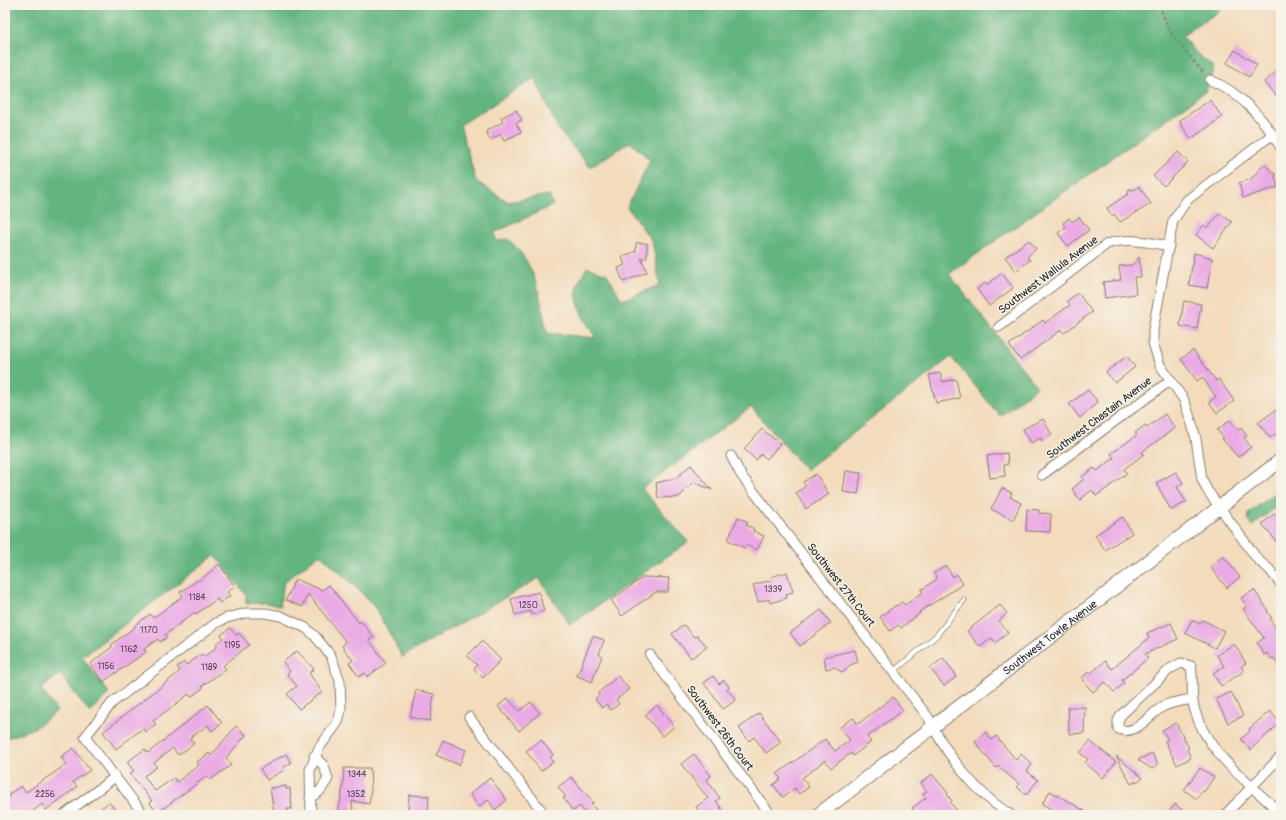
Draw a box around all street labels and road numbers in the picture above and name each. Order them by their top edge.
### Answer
street label: Southwest Wallula Avenue [996,233,1101,317]
street label: Southwest Chastain Avenue [1044,374,1154,462]
street label: Southwest 27th Court [804,541,878,630]
street label: Southwest Towle Avenue [1000,597,1100,678]
street label: Southwest 26th Court [684,683,757,774]

